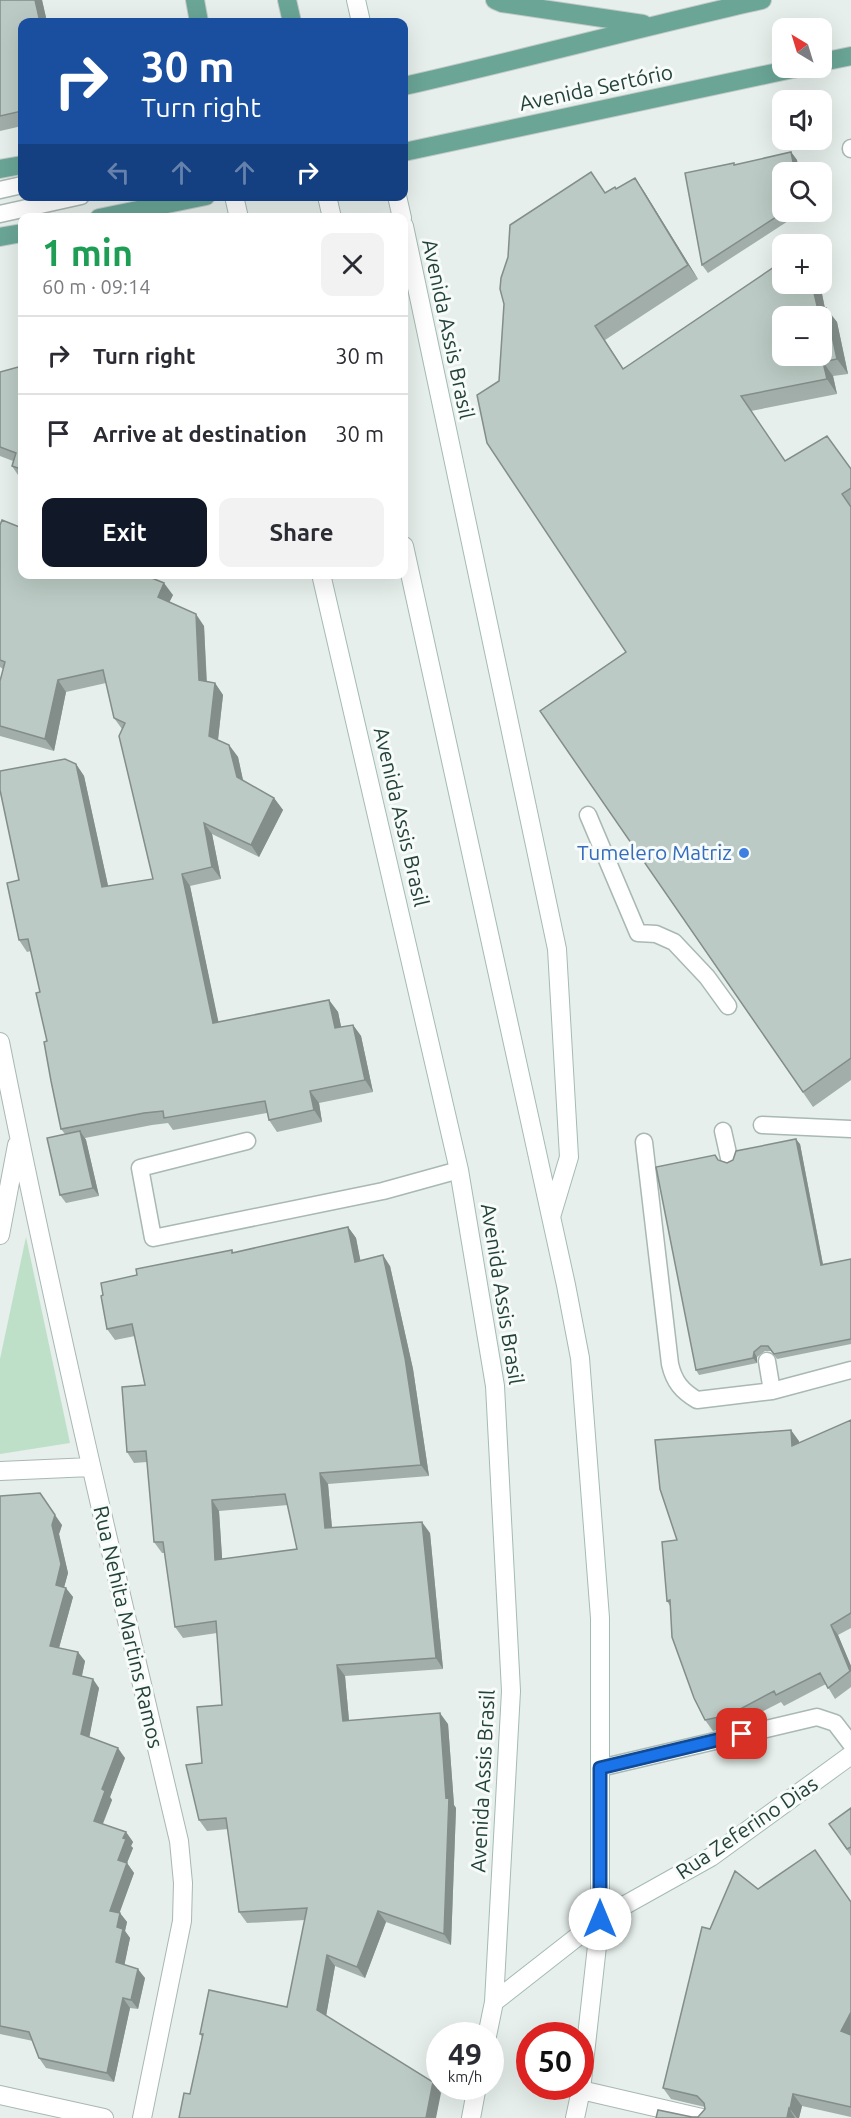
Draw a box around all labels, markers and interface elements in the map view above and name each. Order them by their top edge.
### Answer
north arrow [772,18,832,78]
map controls [772,18,832,366]
icon: right [42,42,120,120]
text: 30 m [141,43,235,90]
street label: Avenida Sertório [517,59,675,115]
button: sound [772,90,832,150]
text: Turn right [141,92,261,122]
icon: left [102,156,135,189]
icon: ahead [165,156,198,189]
icon: ahead [228,156,261,189]
icon: right [291,156,324,189]
button: search [772,162,832,222]
text: 1 min [42,232,133,273]
button: close [321,233,384,296]
button: + [772,234,832,294]
street label: Avenida Assis Brasil [418,237,480,421]
text: 60 m · 09:14 [42,275,151,298]
button: − [772,306,832,366]
icon: right [42,339,75,372]
text: Turn right [93,343,195,368]
text: 30 m [335,343,384,368]
icon: arrive [42,417,75,450]
text: Arrive at destination [93,421,307,446]
text: 30 m [335,421,384,446]
button: Exit [42,498,207,567]
button: Share [219,498,384,567]
street label: Avenida Assis Brasil [370,725,434,909]
place label: Tumelero Matriz [577,840,732,864]
marker: Tumelero Matriz [737,846,751,860]
street label: Avenida Assis Brasil [477,1202,529,1386]
street label: Rua Nehita Martins Ramos [89,1503,169,1750]
street label: Avenida Assis Brasil [465,1689,499,1873]
pin [716,1708,767,1759]
icon: arrive [725,1717,758,1750]
street label: Rua Zeferino Dias [671,1771,822,1883]
position arrow [568,1887,632,1951]
speed limit sign: 50 [516,2022,594,2100]
text: 49 [448,2037,482,2071]
text: km/h [448,2068,482,2085]

